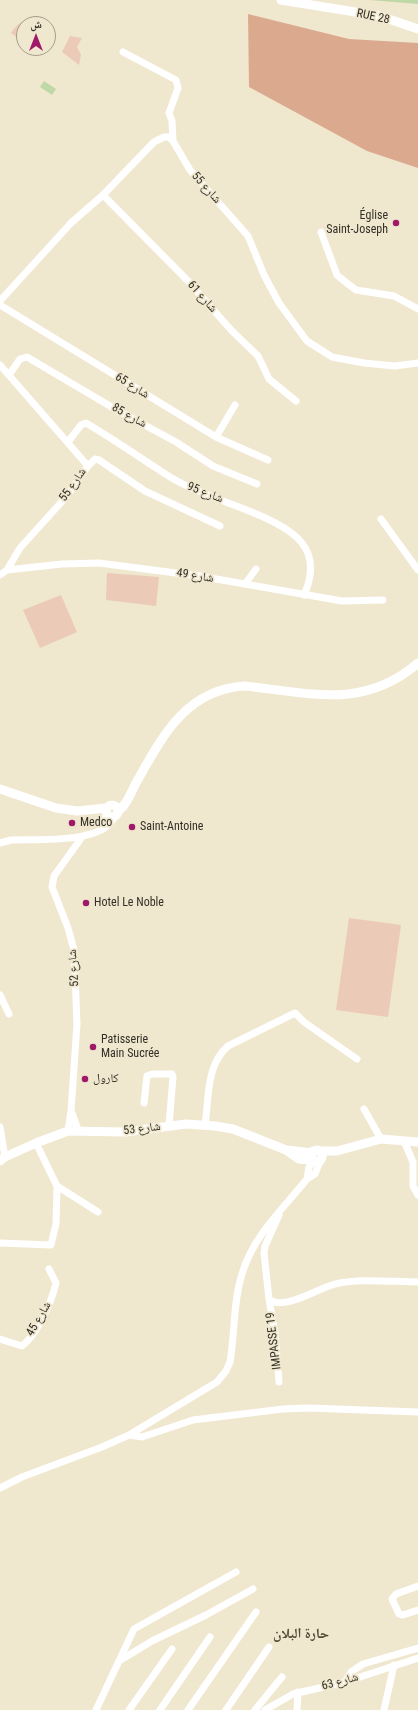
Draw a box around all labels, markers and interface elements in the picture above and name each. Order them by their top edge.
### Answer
street label: RUE 28 [355,6,391,28]
north arrow [16,16,56,56]
text: ش [30,18,42,31]
street label: شارع 55 [188,169,224,207]
place label: Église Saint-Joseph [326,209,388,237]
marker: Église Saint-Joseph [391,218,401,228]
street label: شارع 61 [184,278,220,316]
street label: شارع 65 [112,370,152,402]
street label: شارع 85 [109,401,149,431]
street label: شارع 55 [56,466,90,504]
street label: شارع 95 [185,480,225,506]
street label: شارع 49 [175,566,215,586]
place label: Medco [80,816,112,830]
marker: Medco [67,818,77,828]
place label: Saint-Antoine [140,820,203,834]
marker: Saint-Antoine [127,822,137,832]
place label: Hotel Le Noble [94,896,164,910]
marker: Hotel Le Noble [81,898,91,908]
street label: شارع 52 [66,949,82,987]
place label: Patisserie Main Sucrée [101,1033,159,1061]
marker: Patisserie Main Sucrée [88,1042,98,1052]
place label: كارول [93,1072,118,1086]
marker: كارول [80,1074,90,1084]
street label: شارع 53 [123,1120,161,1138]
street label: شارع 45 [23,1299,55,1339]
street label: IMPASSE 19 [263,1311,285,1371]
district label: حارة البلان [273,1626,329,1642]
street label: شارع 63 [320,1670,360,1694]

